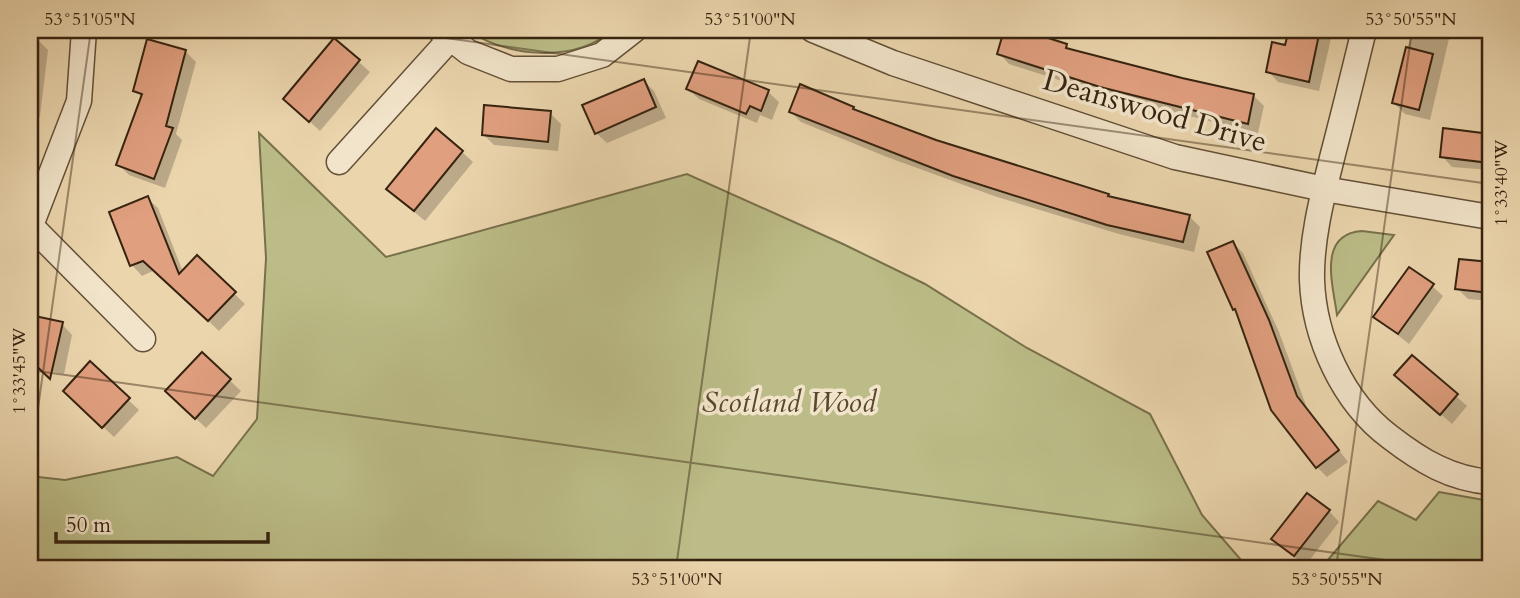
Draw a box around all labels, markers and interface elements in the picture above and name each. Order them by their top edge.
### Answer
text: 53°51'05"N [44,7,136,32]
text: 53°51'00"N [704,7,796,32]
text: 53°50'55"N [1365,7,1457,32]
street label: Deanswood Drive [1038,59,1272,163]
text: 1°33'40"W [1489,140,1514,226]
text: 1°33'45"W [7,328,32,414]
park label: Scotland Wood [702,382,878,423]
scale bar [56,500,268,544]
text: 50 m [66,511,111,540]
text: 53°51'00"N [631,567,723,592]
text: 53°50'55"N [1291,567,1383,592]

